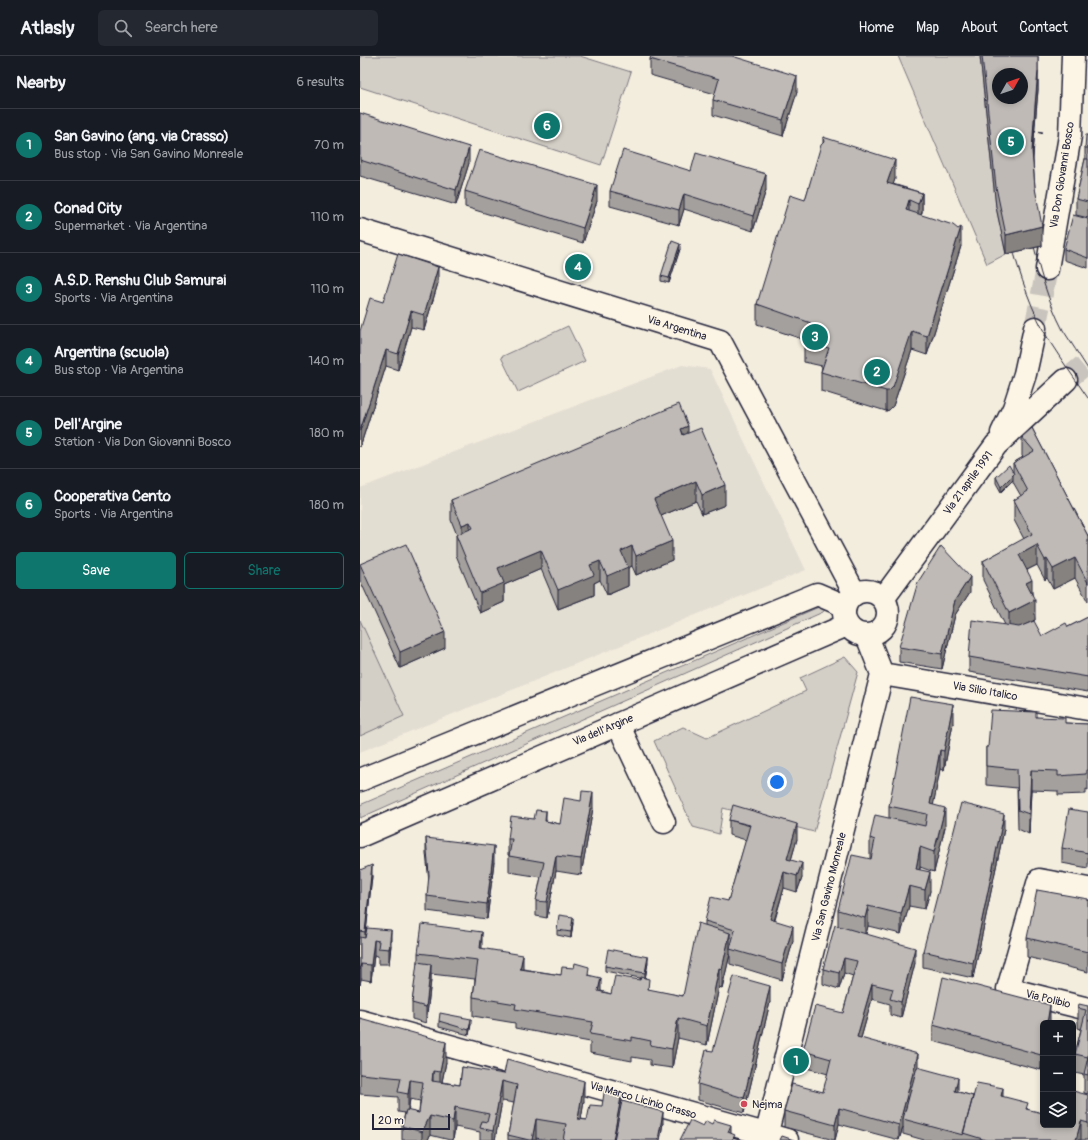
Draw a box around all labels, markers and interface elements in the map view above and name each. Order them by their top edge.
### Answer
search box [98,10,378,46]
text: Atlasly [20,16,74,40]
icon: search [112,17,134,39]
text: Search here [144,18,218,37]
text: Home [859,19,894,36]
text: Map [916,19,939,36]
text: About [961,19,997,36]
text: Contact [1019,19,1068,36]
north arrow [992,68,1028,104]
text: Nearby [16,72,65,93]
text: 6 results [297,74,344,90]
pin: 6 [534,111,560,141]
street label: Via Don Giovanni Bosco [1047,121,1077,229]
text: San Gavino (ang. via Crasso) [54,127,229,146]
pin: 5 [998,127,1024,157]
text: 1 [26,137,32,153]
text: 70 m [314,137,344,153]
text: Bus stop · Via San Gavino Monreale [54,146,243,162]
text: Conad City [54,199,122,218]
text: 2 [25,209,33,225]
text: 110 m [311,209,344,225]
text: Supermarket · Via Argentina [54,218,207,234]
pin: 4 [565,252,591,282]
text: A.S.D. Renshu Club Samurai [54,271,226,290]
text: 3 [25,281,33,297]
text: 110 m [311,281,344,297]
text: Sports · Via Argentina [54,290,173,306]
street label: Via Argentina [646,313,708,343]
pin: 3 [802,322,828,352]
text: Argentina (scuola) [54,343,170,362]
text: 4 [25,353,33,369]
text: 140 m [308,353,344,369]
pin: 2 [864,357,890,387]
text: Bus stop · Via Argentina [54,362,183,378]
text: Dell'Argine [54,415,122,434]
text: 5 [25,425,33,441]
text: 180 m [309,425,344,441]
text: Station · Via Don Giovanni Bosco [54,434,231,450]
street label: Via 21 aprile 1991 [941,449,995,517]
text: Cooperativa Cento [54,487,171,506]
text: 6 [25,497,33,513]
text: 180 m [309,497,344,513]
text: Sports · Via Argentina [54,506,173,522]
button: Save [16,552,176,589]
button: Share [184,552,344,589]
street label: Via Silio Italico [951,679,1019,703]
street label: Via dell'Argine [571,711,636,749]
your location [767,772,787,792]
street label: Via San Gavino Monreale [809,831,849,943]
street label: Via Polibio [1024,987,1072,1011]
map controls [1040,1020,1076,1128]
button: + [1040,1020,1076,1056]
pin: 1 [783,1046,809,1076]
button: − [1040,1056,1076,1092]
street label: Via Marco Licinio Crasso [588,1079,698,1122]
button: layers [1040,1092,1076,1128]
place label: Nejma [752,1098,782,1111]
marker: Nejma [739,1099,749,1109]
scale bar [372,1112,450,1131]
text: 20 m [378,1114,404,1127]

